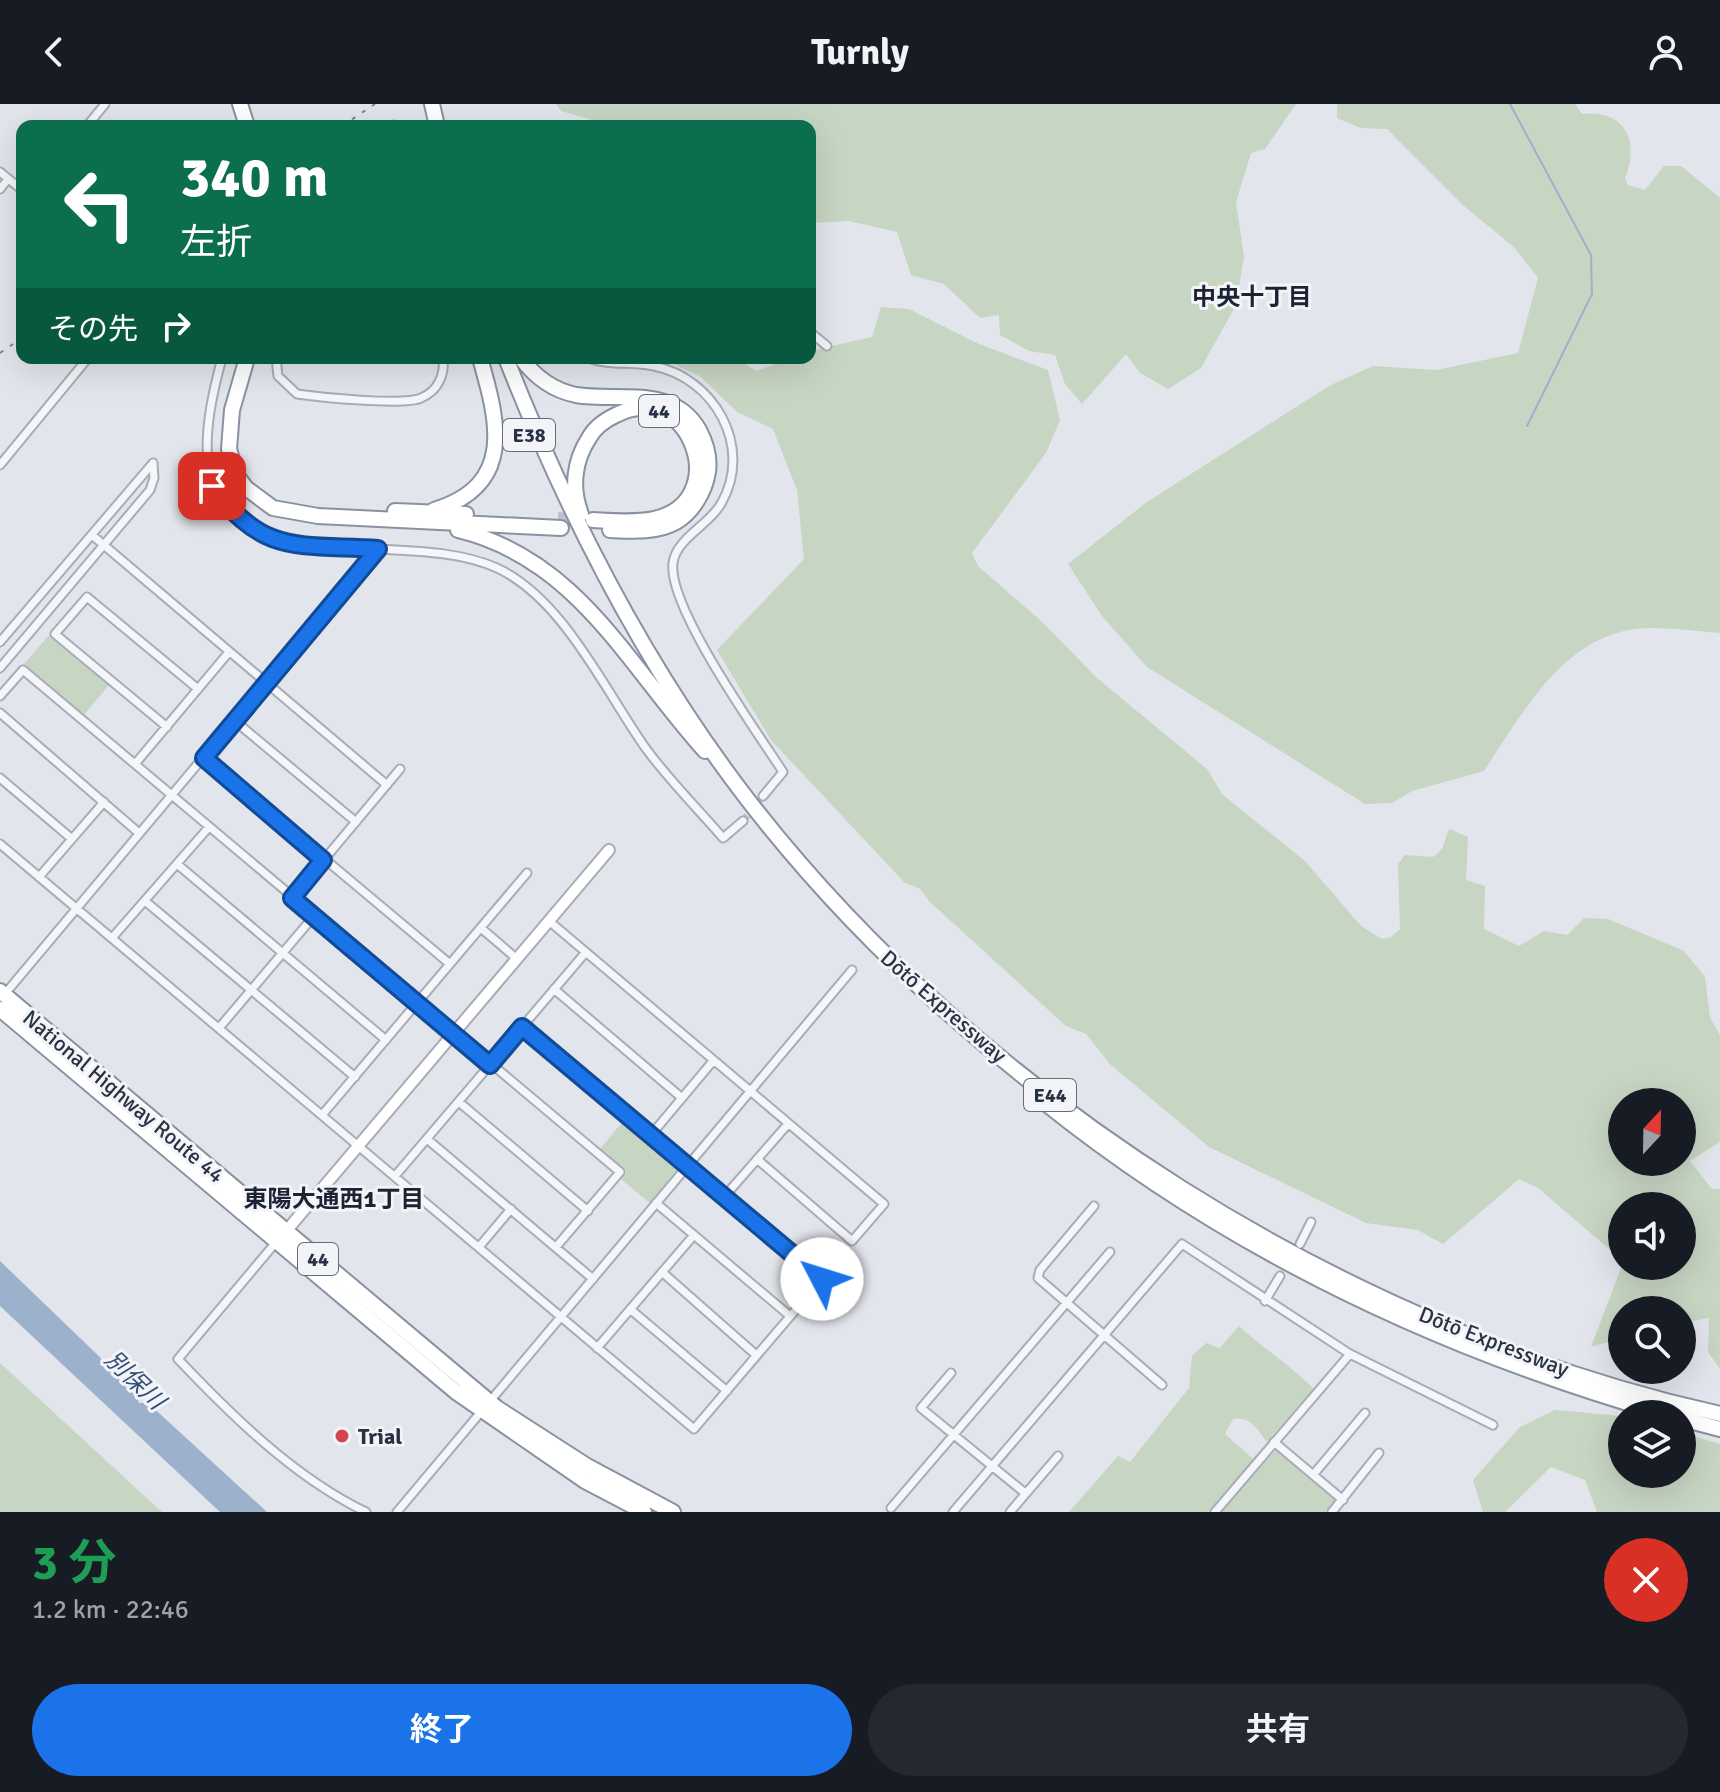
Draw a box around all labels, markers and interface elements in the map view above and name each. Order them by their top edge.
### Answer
icon: back [32,30,76,74]
text: Turnly [811,30,909,75]
icon: person [1644,30,1688,74]
text: 340 m [180,143,328,212]
icon: left [48,152,152,256]
text: 左折 [180,220,252,265]
district label: 中央十丁目 [1192,282,1312,312]
icon: right [154,304,198,348]
text: その先 [48,311,138,348]
road number: 44 [639,395,679,427]
road number: E38 [503,419,555,451]
pin [178,452,246,520]
icon: arrive [190,464,234,508]
street label: Dōtō Expressway [875,944,1013,1069]
street label: National Highway Route 44 [17,1004,230,1189]
road number: E44 [1024,1079,1076,1111]
north arrow [1608,1088,1696,1176]
map controls [1608,1088,1696,1488]
district label: 東陽大通西1丁目 [244,1184,424,1214]
button: sound [1608,1192,1696,1280]
position arrow [780,1237,864,1321]
road number: 44 [298,1243,338,1275]
button: search [1608,1296,1696,1384]
street label: Dōtō Expressway [1415,1300,1573,1383]
water label: 別保川 [99,1344,173,1418]
button: layers [1608,1400,1696,1488]
place label: Trial [358,1423,402,1450]
marker: Trial [333,1427,351,1445]
text: 3 分 [32,1534,116,1593]
button: close [1604,1538,1688,1622]
text: 1.2 km · 22:46 [32,1594,189,1626]
button: 終了 [32,1684,852,1776]
button: 共有 [868,1684,1688,1776]

